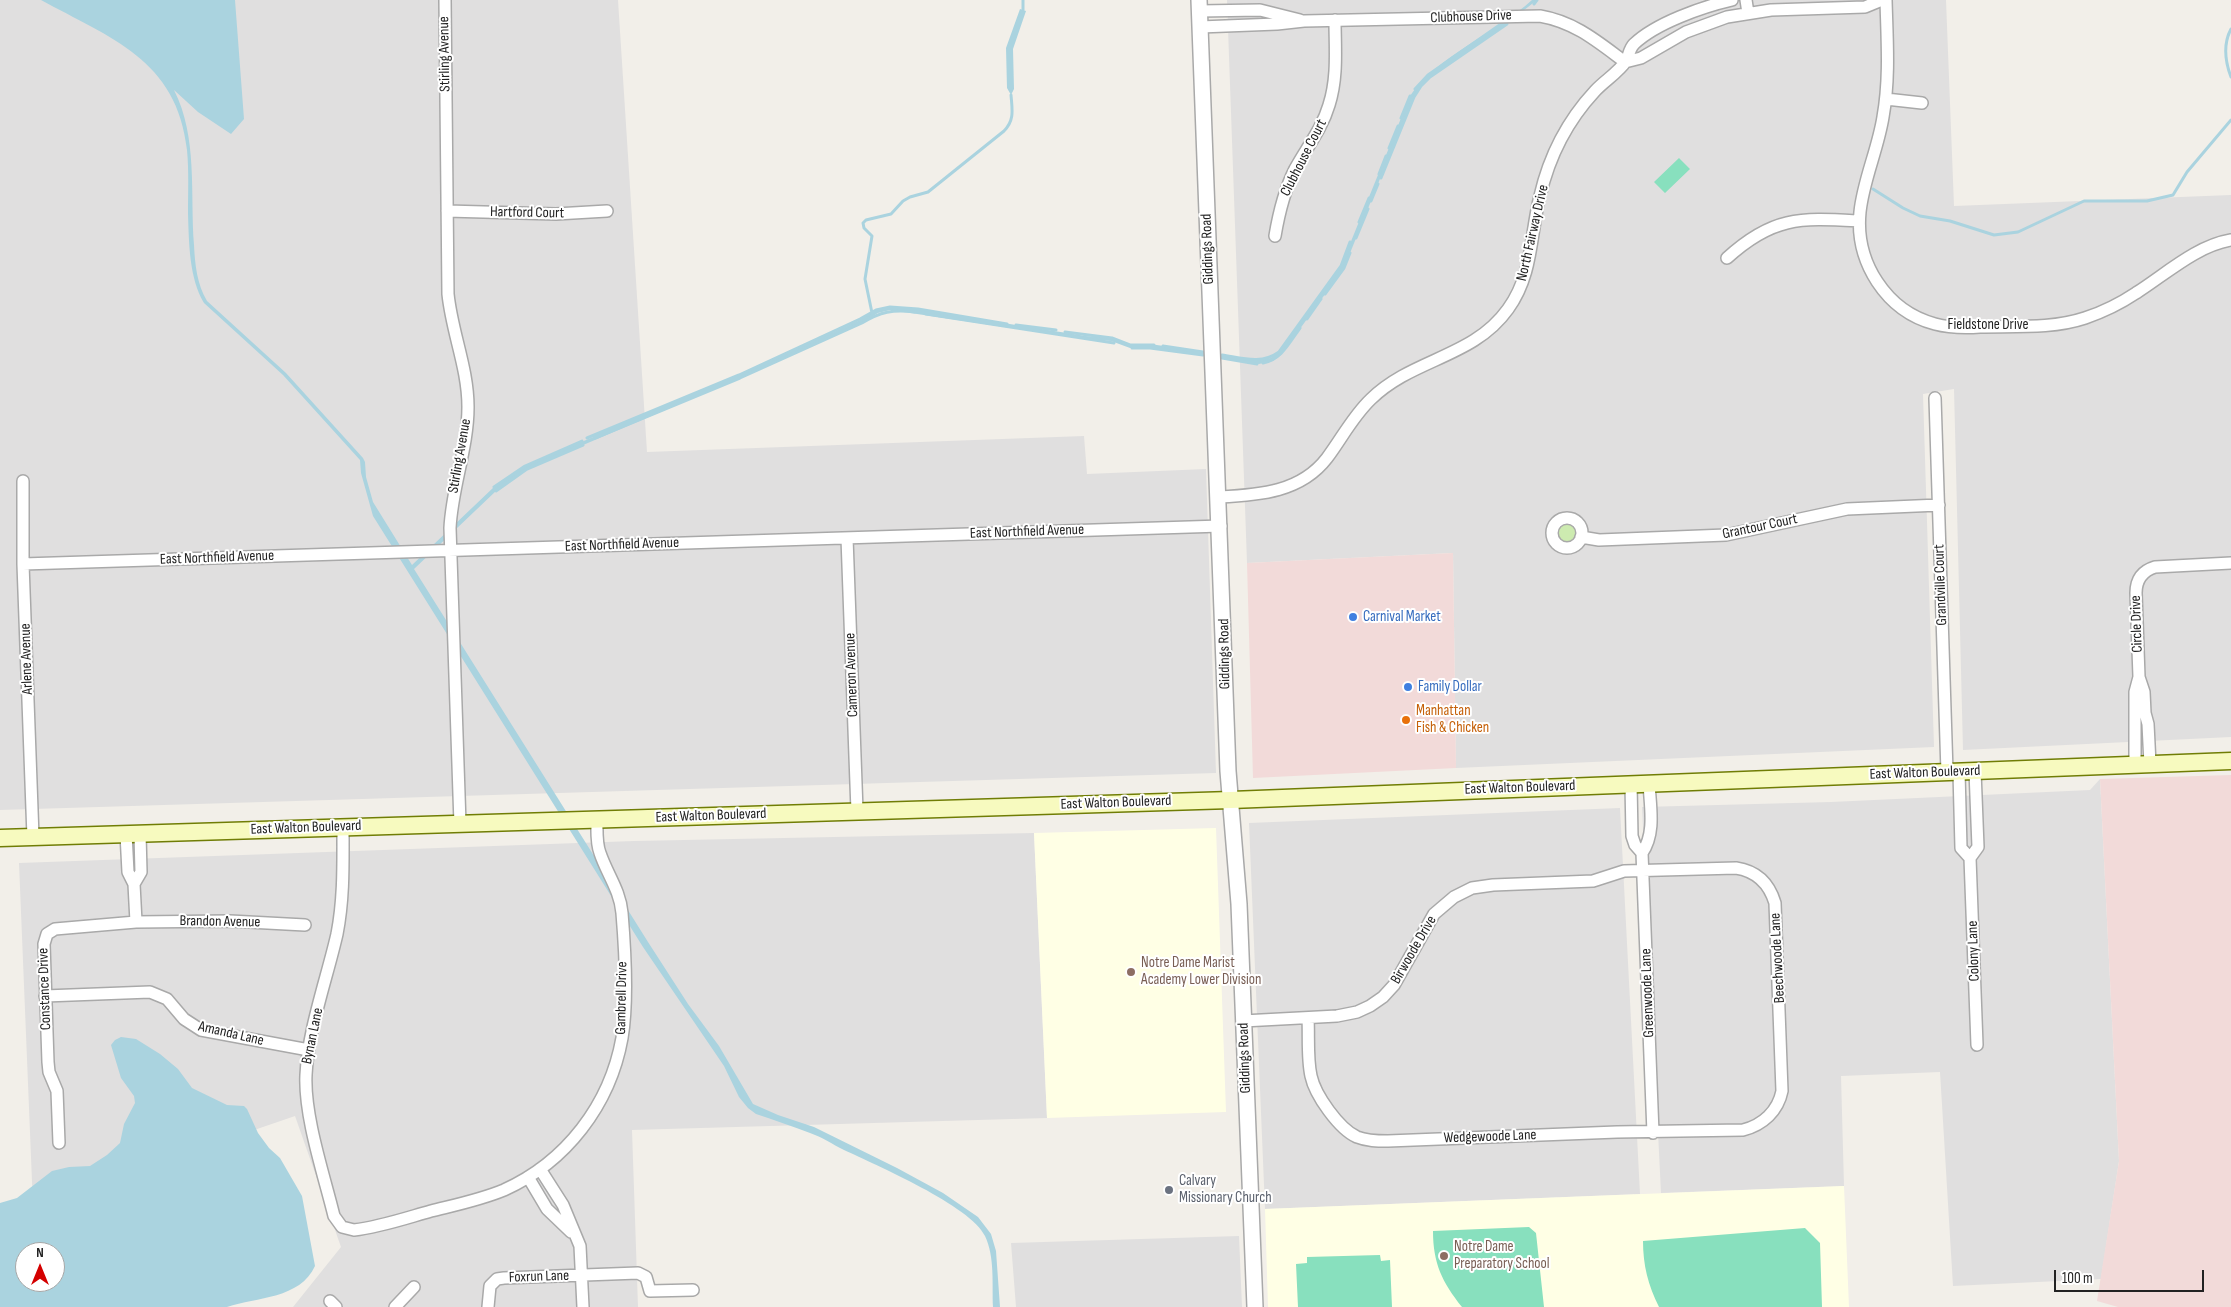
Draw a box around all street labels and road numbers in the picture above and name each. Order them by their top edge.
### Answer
street label: Clubhouse Drive [1430,7,1512,27]
street label: Stirling Avenue [435,16,455,92]
street label: Clubhouse Court [1277,117,1331,199]
street label: North Fairway Drive [1513,183,1553,283]
street label: Hartford Court [490,203,564,223]
street label: Giddings Road [1198,213,1218,285]
street label: Fieldstone Drive [1948,316,2028,334]
street label: Stirling Avenue [445,417,475,495]
street label: Grantour Court [1721,510,1799,544]
street label: East Northfield Avenue [970,521,1084,543]
street label: East Northfield Avenue [565,534,679,556]
street label: Grandville Court [1931,544,1951,626]
street label: East Northfield Avenue [160,547,274,569]
street label: Circle Drive [2127,595,2147,653]
street label: Giddings Road [1215,618,1235,690]
street label: Arlene Avenue [17,623,37,695]
street label: Cameron Avenue [842,633,862,717]
street label: East Walton Boulevard [1869,762,1981,784]
street label: East Walton Boulevard [1464,777,1576,799]
street label: East Walton Boulevard [1060,792,1172,814]
street label: East Walton Boulevard [655,805,767,827]
street label: East Walton Boulevard [250,817,362,839]
street label: Brandon Avenue [179,912,261,932]
street label: Beechwoode Lane [1767,912,1789,1004]
street label: Birwoode Drive [1387,913,1441,987]
street label: Colony Lane [1964,920,1984,982]
street label: Constance Drive [35,948,55,1030]
street label: Greenwoode Lane [1637,948,1659,1038]
street label: Gambrell Drive [612,961,632,1035]
street label: Bynan Lane [298,1006,328,1066]
street label: Amanda Lane [196,1018,266,1050]
street label: Giddings Road [1235,1022,1255,1094]
street label: Wedgewoode Lane [1443,1126,1537,1148]
street label: Foxrun Lane [509,1267,569,1287]

